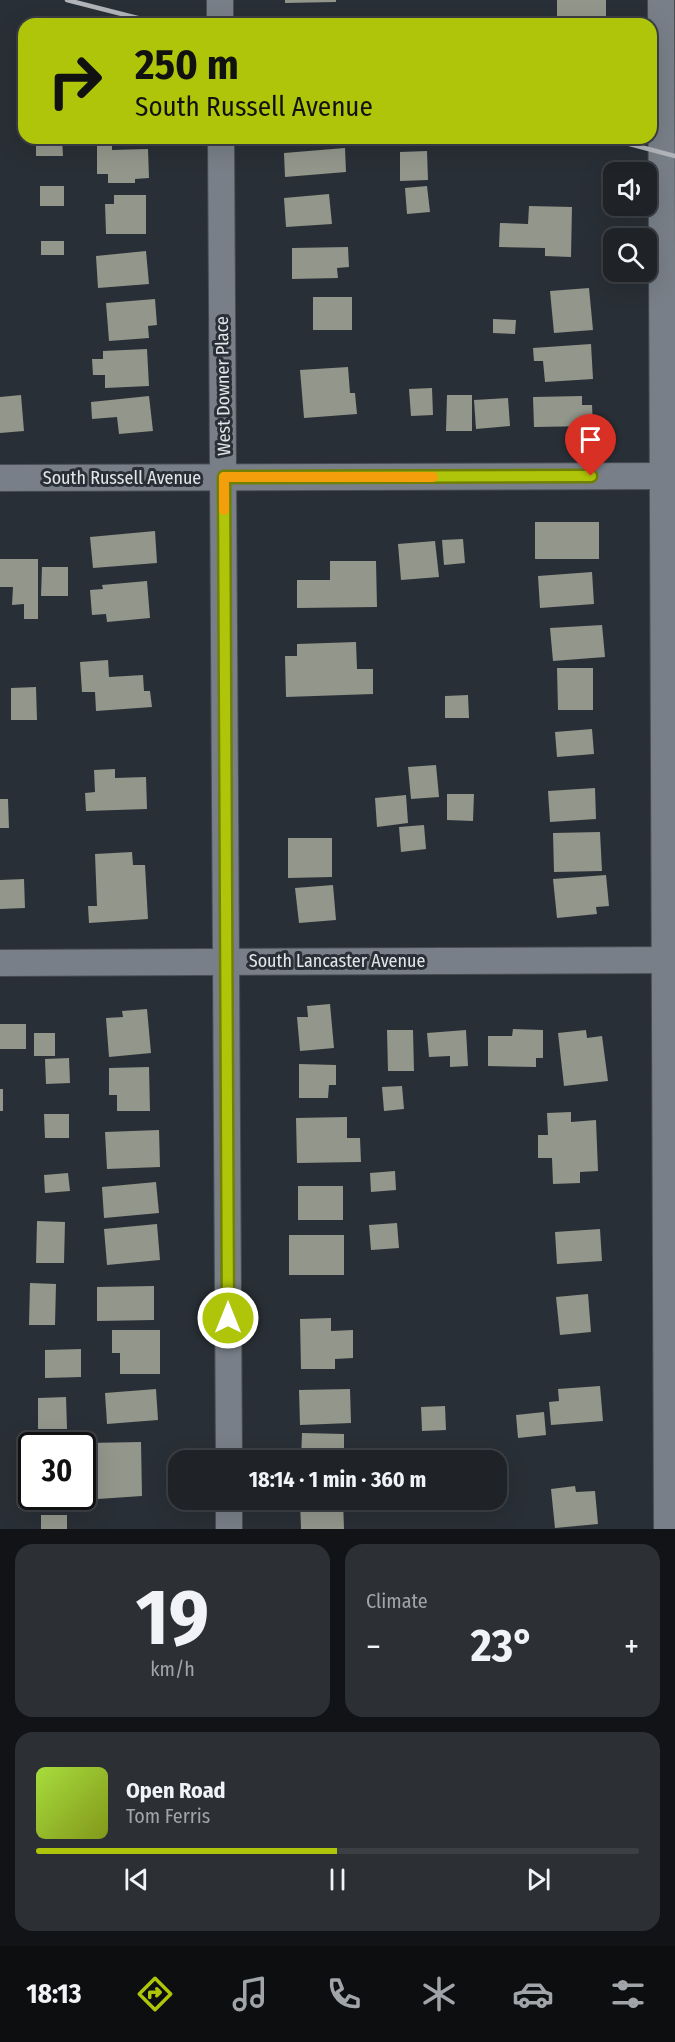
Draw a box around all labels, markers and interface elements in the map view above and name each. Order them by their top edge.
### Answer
text: 250 m [135,40,239,90]
icon: right [36,42,114,120]
text: South Russell Avenue [135,91,373,123]
map controls [603,162,657,282]
button: sound [603,162,657,216]
button: search [603,228,657,282]
street label: West Downer Place [211,316,235,456]
pin [565,414,616,476]
icon: arrive [574,423,607,456]
street label: South Russell Avenue [43,467,201,489]
street label: South Lancaster Avenue [249,950,425,972]
position arrow [196,1286,260,1350]
speed limit sign: 30 [18,1432,96,1510]
text: 18:14 · 1 min · 360 m [249,1466,426,1493]
text: 19 [136,1571,209,1665]
text: Climate [366,1589,428,1613]
text: 23° [471,1619,534,1673]
text: − [366,1627,381,1667]
text: + [624,1627,639,1667]
text: km/h [150,1657,195,1681]
text: Open Road [126,1777,226,1804]
text: Tom Ferris [126,1804,210,1828]
icon: previous [120,1863,153,1896]
icon: pause [321,1863,354,1896]
icon: next [522,1863,555,1896]
icon: directions [134,1973,176,2015]
icon: music [229,1973,271,2015]
icon: phone [323,1973,365,2015]
icon: climate [418,1973,460,2015]
icon: car [512,1973,554,2015]
icon: filters [607,1973,649,2015]
text: 18:13 [26,1978,81,2010]

